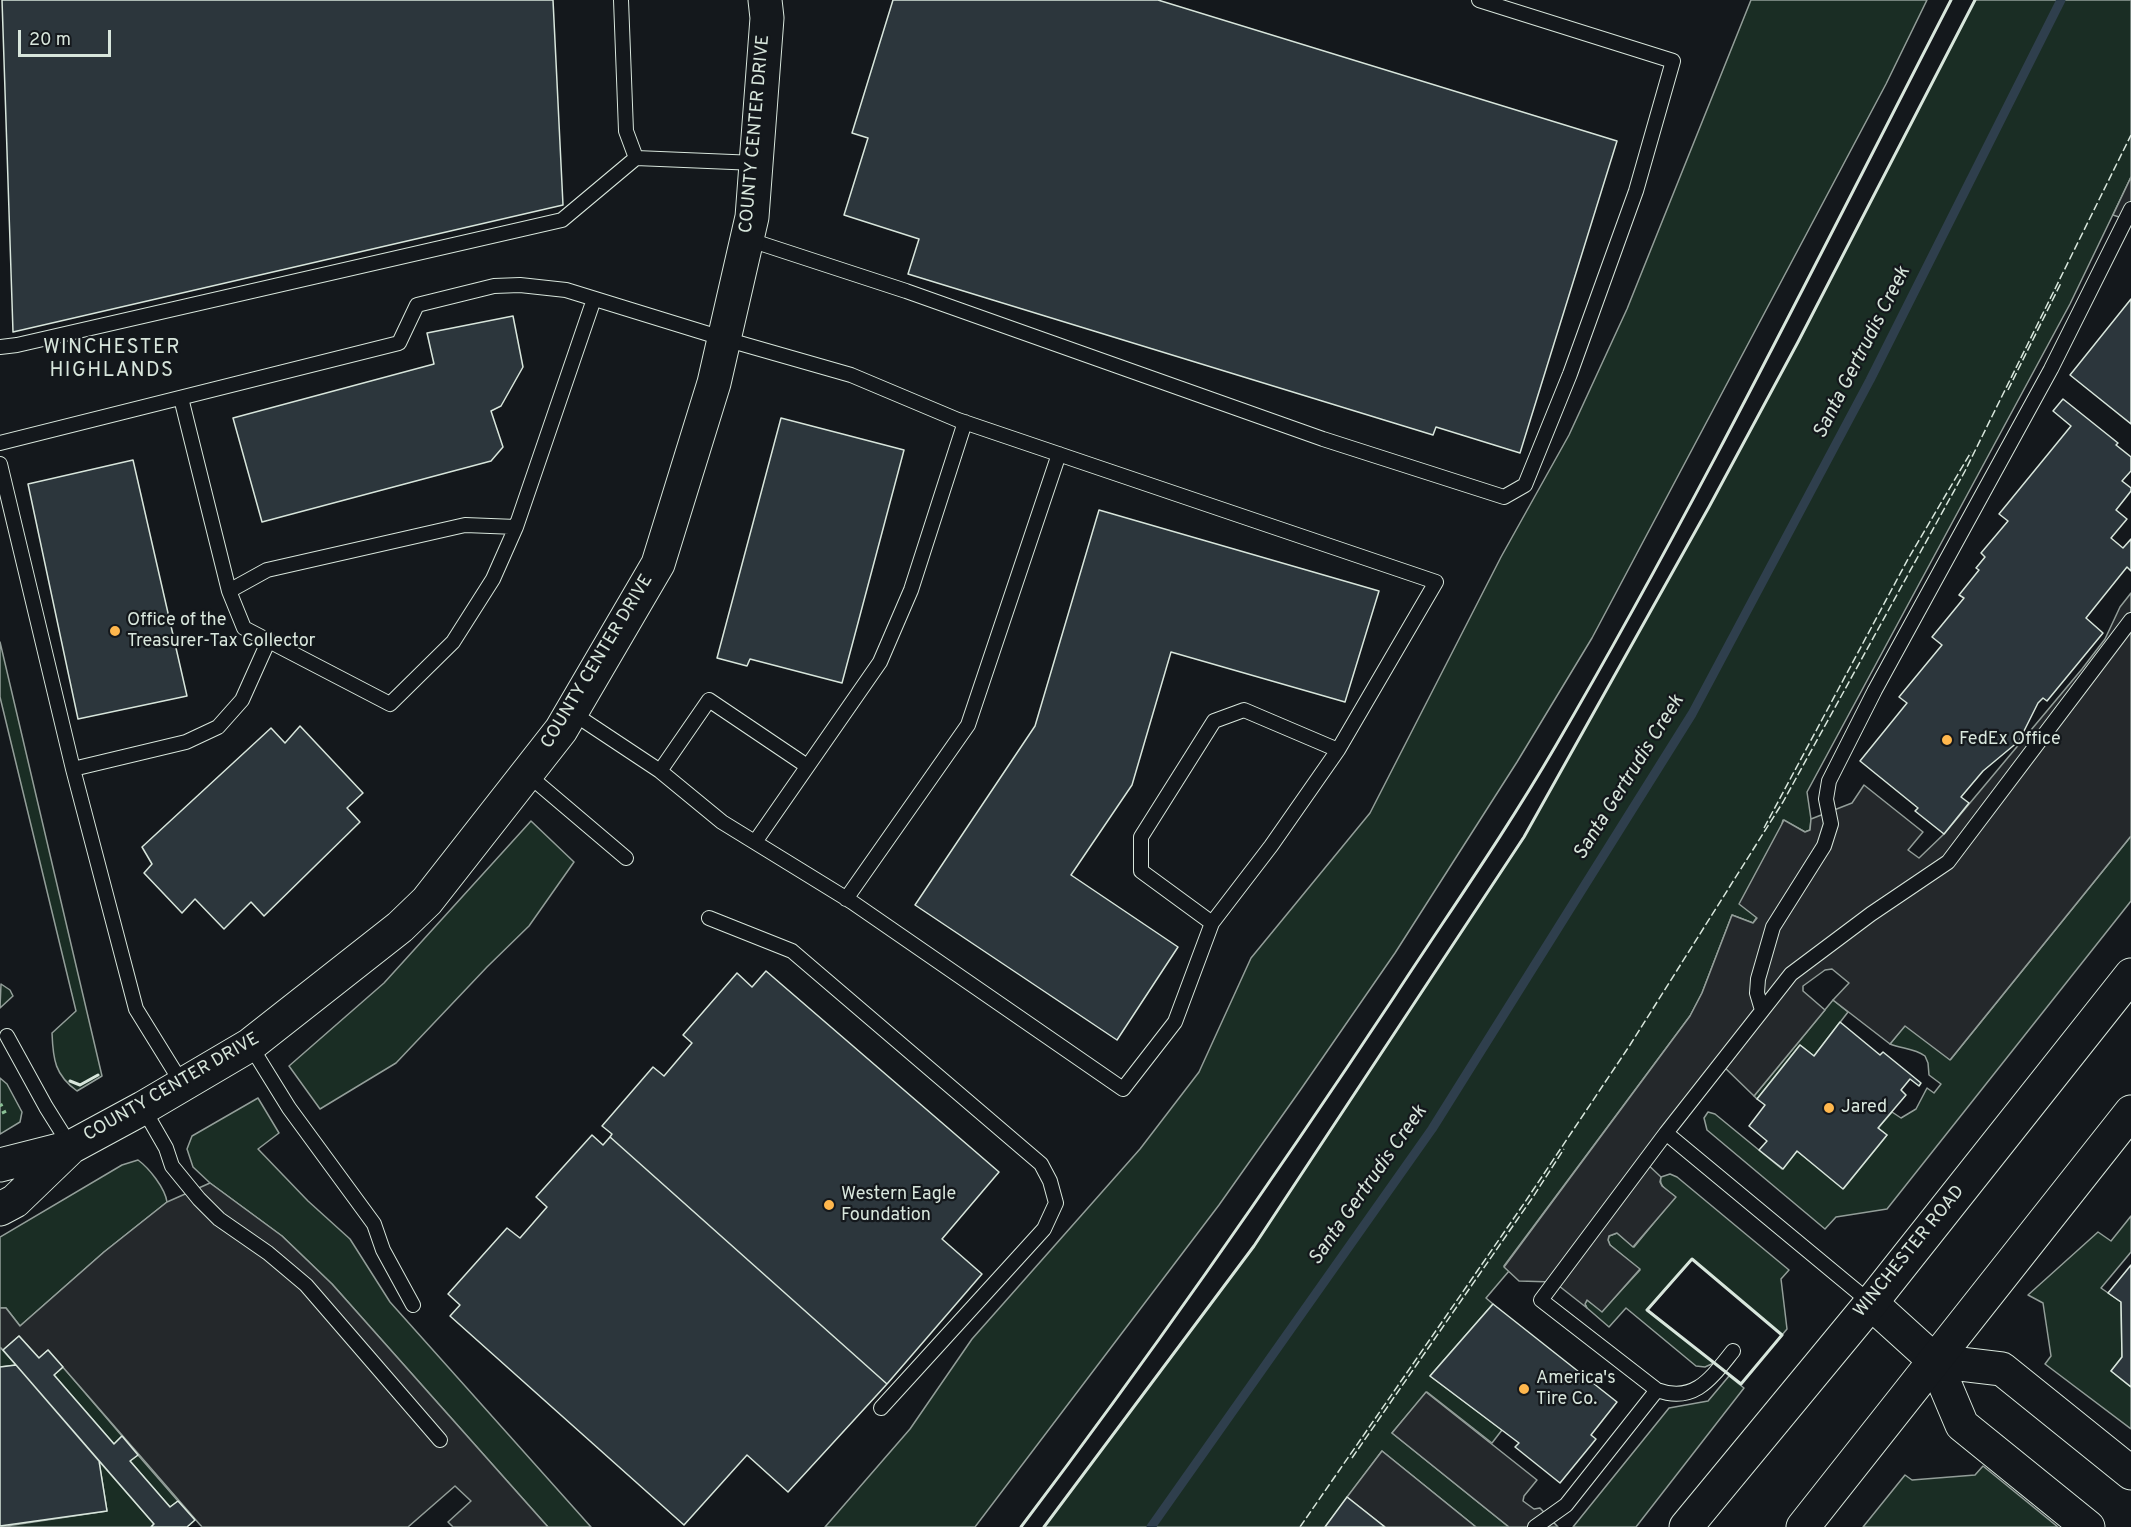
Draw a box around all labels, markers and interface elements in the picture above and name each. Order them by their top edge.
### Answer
scale bar [21,18,114,56]
text: 20 m [29,29,71,52]
street label: COUNTY CENTER DRIVE [737,34,775,234]
water label: Santa Gertrudis Creek [1809,263,1917,443]
district label: WINCHESTER HIGHLANDS [43,337,181,384]
street label: COUNTY CENTER DRIVE [537,571,659,753]
place label: Office of the Treasurer-Tax Collector [127,610,316,652]
marker: Office of the Treasurer-Tax Collector [108,624,122,638]
water label: Santa Gertrudis Creek [1569,691,1691,865]
place label: FedEx Office [1959,729,2061,751]
marker: FedEx Office [1940,733,1954,747]
street label: COUNTY CENTER DRIVE [80,1029,264,1147]
place label: Jared [1841,1097,1887,1119]
water label: Santa Gertrudis Creek [1305,1101,1433,1271]
marker: Jared [1822,1101,1836,1115]
street label: WINCHESTER ROAD [1850,1182,1970,1322]
place label: Western Eagle Foundation [841,1184,956,1226]
marker: Western Eagle Foundation [822,1198,836,1212]
place label: America's Tire Co. [1536,1368,1616,1410]
marker: America's Tire Co. [1517,1382,1531,1396]

